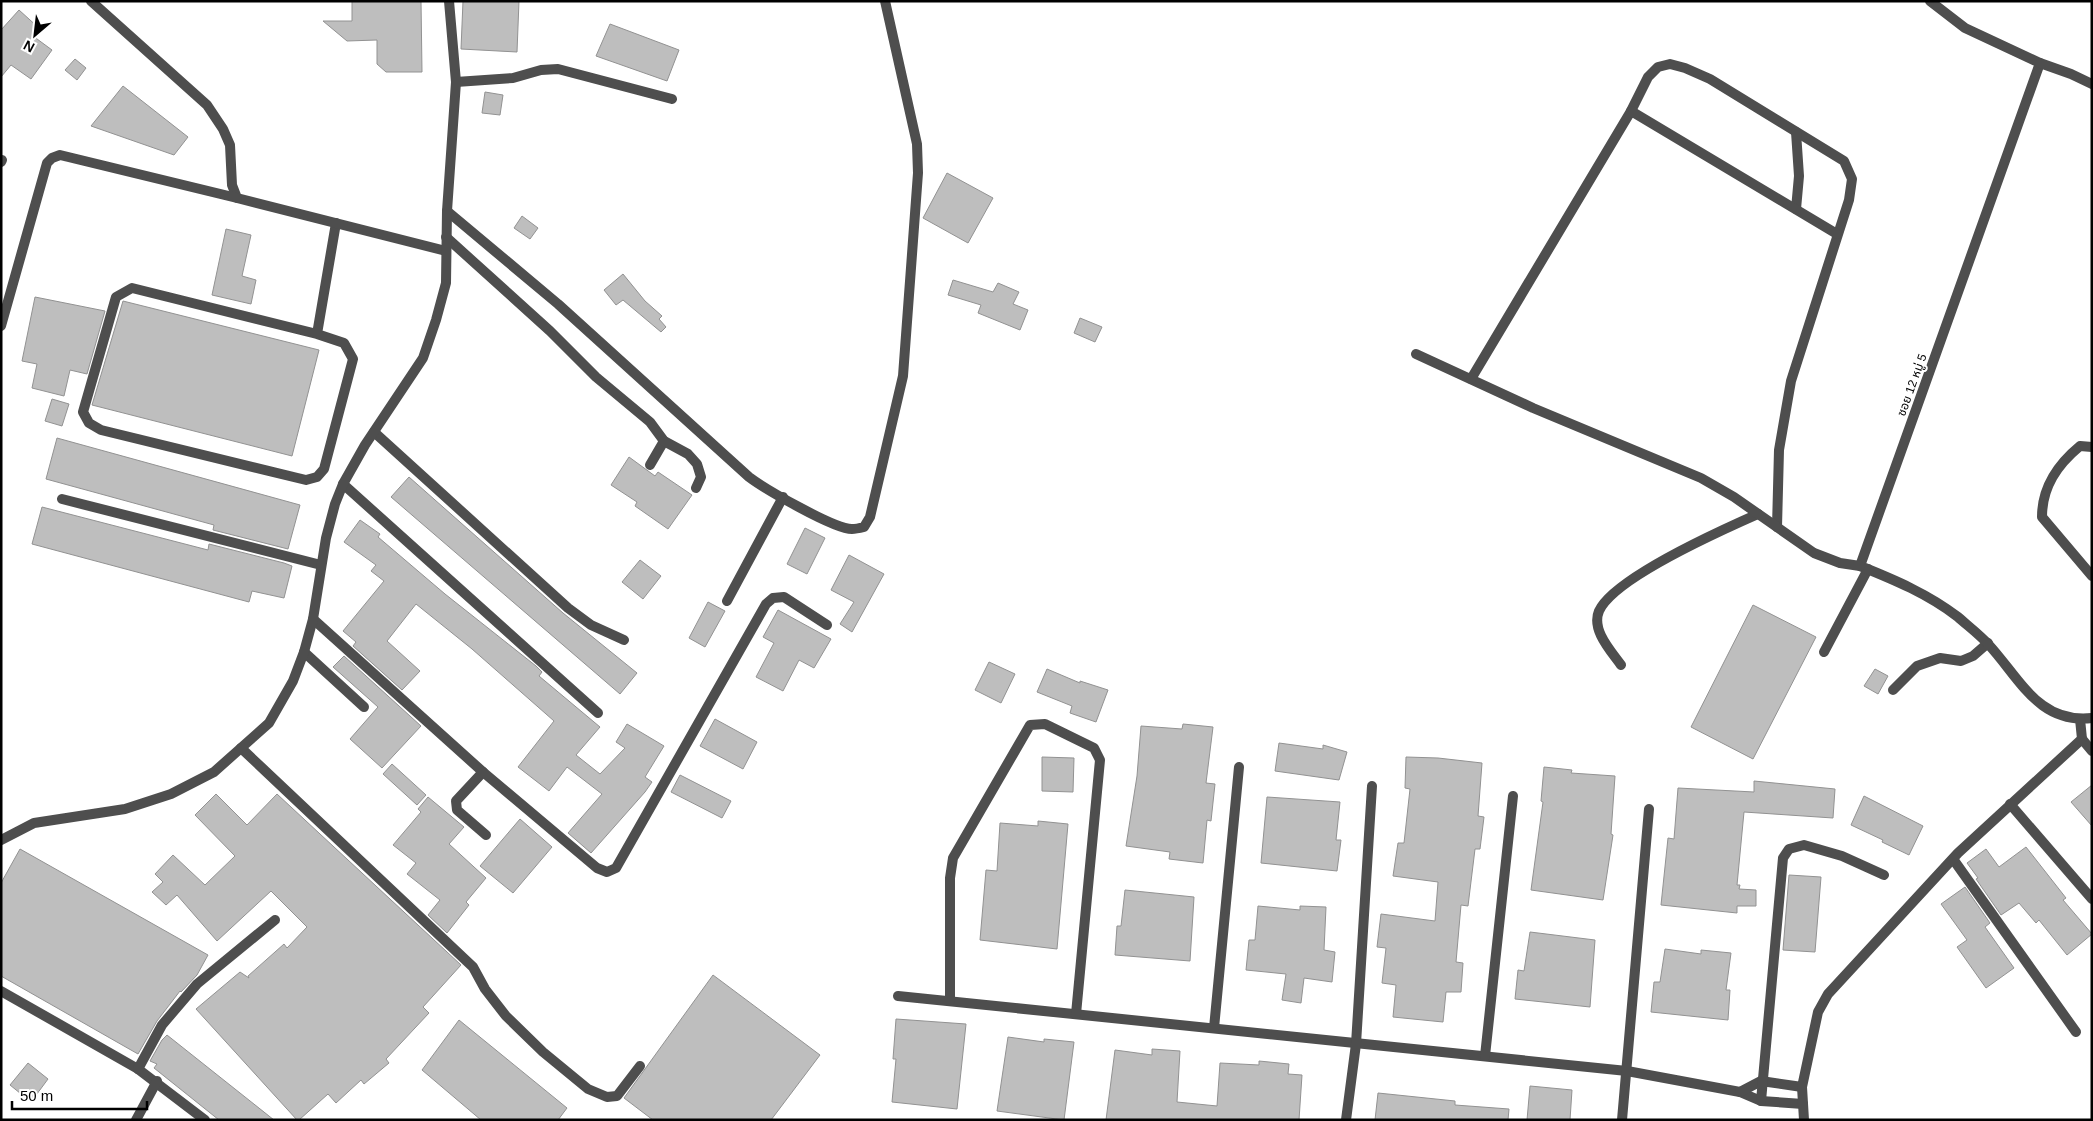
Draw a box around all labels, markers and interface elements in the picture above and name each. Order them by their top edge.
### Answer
north arrow [10,10,60,60]
text: N [21,37,37,56]
street label: ซอย 12 หมู่ 5 [1894,352,1930,418]
scale bar [12,1078,148,1110]
text: 50 m [20,1087,53,1104]

